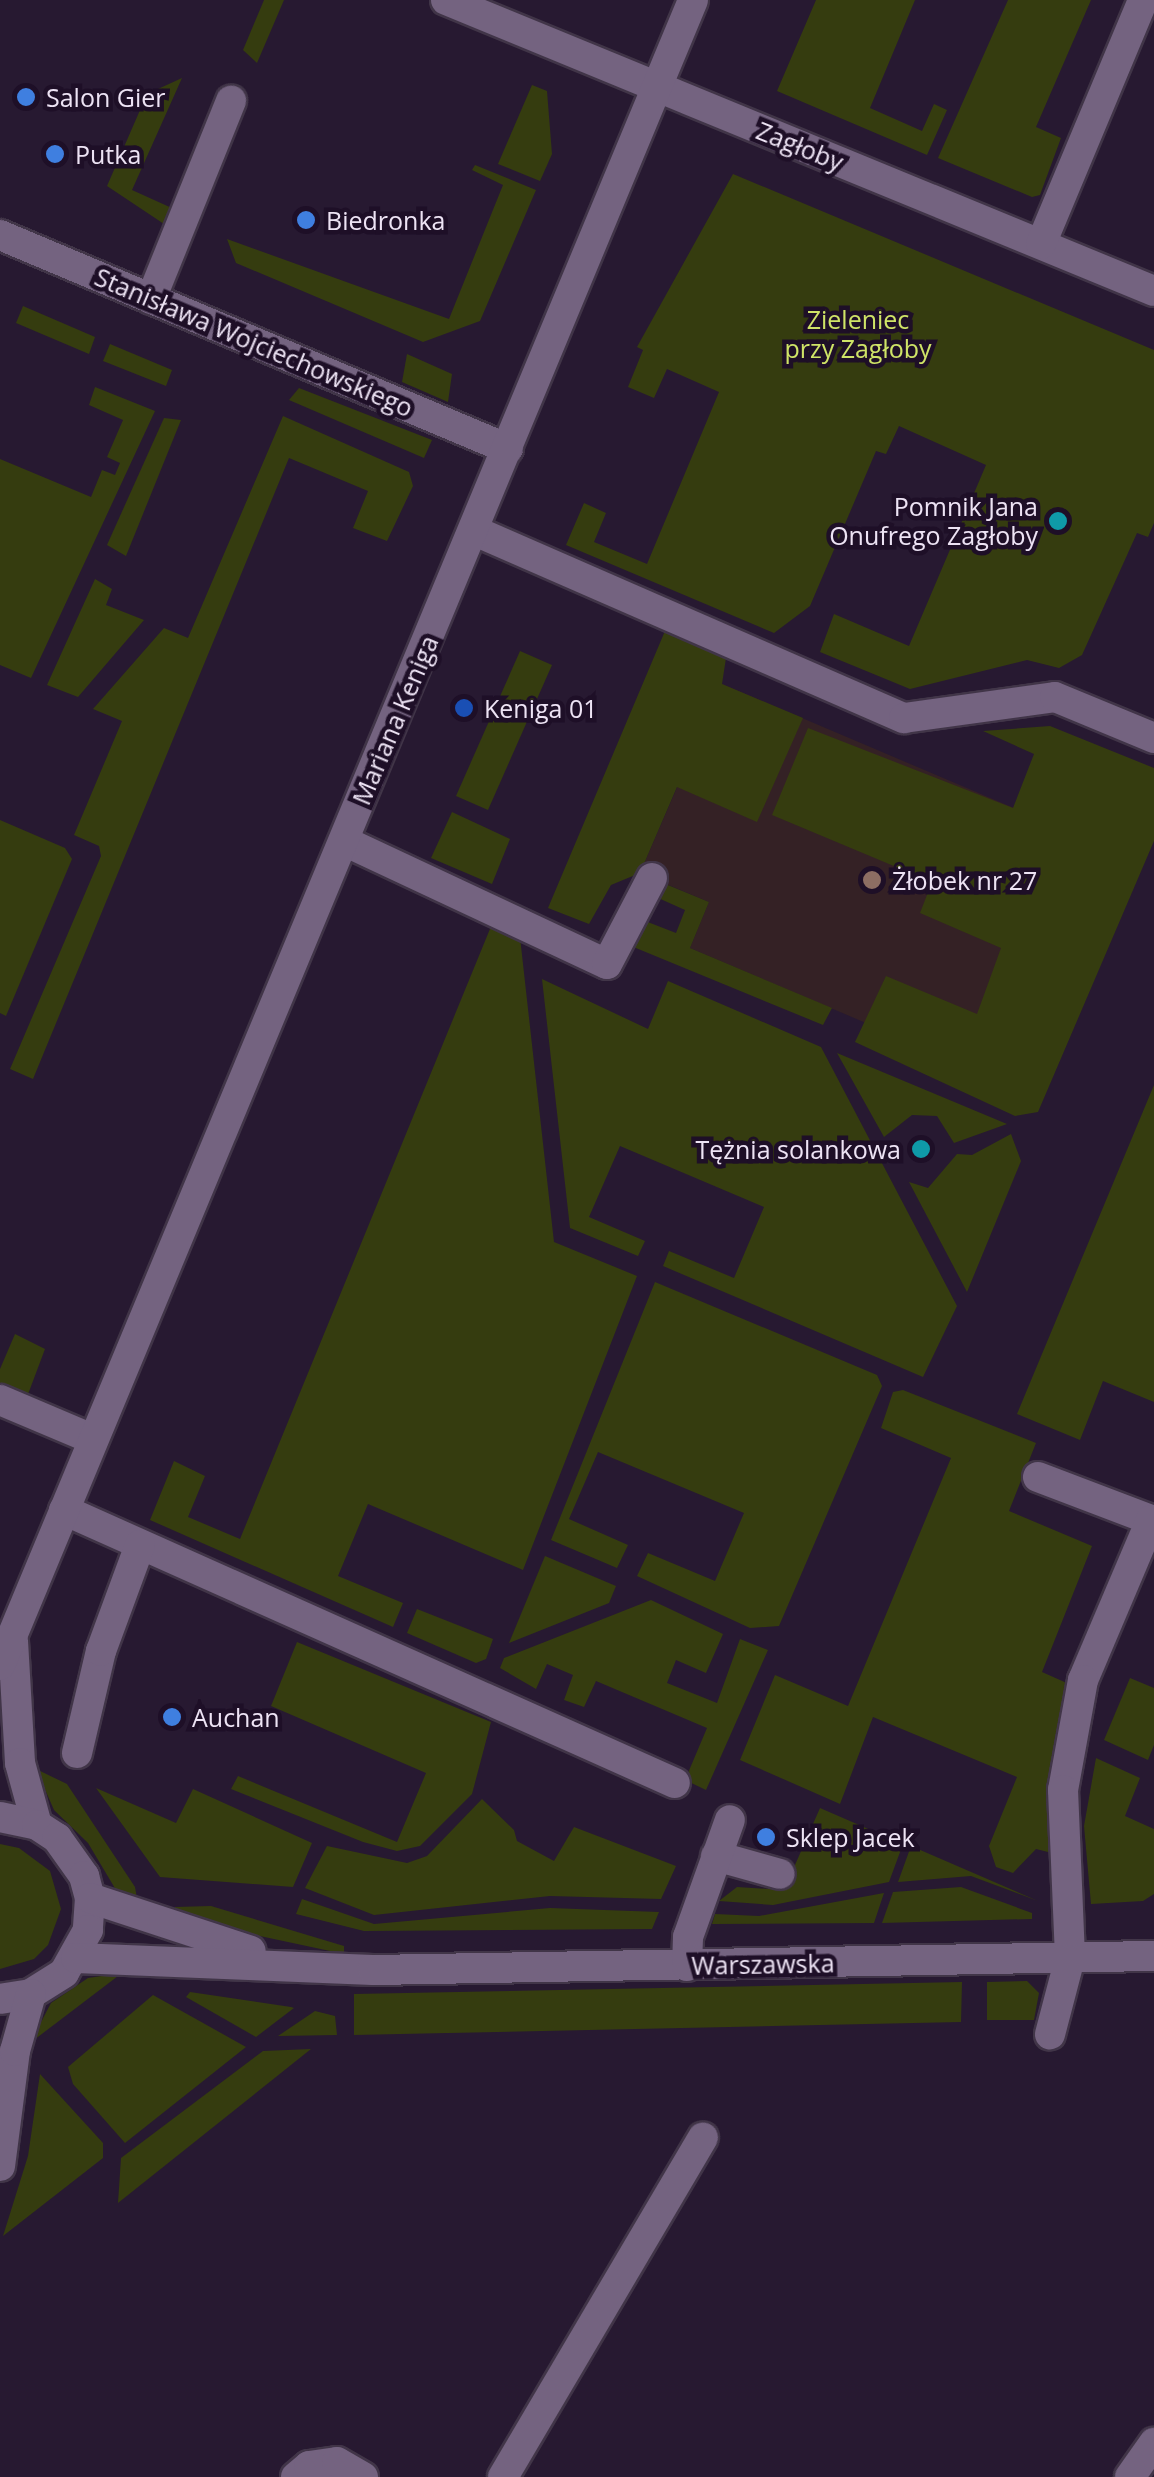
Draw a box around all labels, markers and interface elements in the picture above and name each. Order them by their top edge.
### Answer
place label: Salon Gier [46,82,166,112]
marker: Salon Gier [15,86,37,108]
street label: Zagłoby [752,115,848,177]
place label: Putka [75,139,141,169]
marker: Putka [44,143,66,165]
place label: Biedronka [326,205,445,235]
marker: Biedronka [295,209,317,231]
street label: Stanisława Wojciechowskiego [90,261,418,423]
park label: Zieleniec przy Zagłoby [784,305,932,364]
place label: Pomnik Jana Onufrego Zagłoby [829,492,1038,551]
marker: Pomnik Jana Onufrego Zagłoby [1047,510,1069,532]
street label: Mariana Keniga [346,631,444,809]
place label: Keniga 01 [484,693,598,723]
marker: Keniga 01 [453,697,475,719]
place label: Żłobek nr 27 [892,865,1037,895]
marker: Żłobek nr 27 [861,869,883,891]
place label: Tężnia solankowa [696,1134,901,1164]
marker: Tężnia solankowa [910,1138,932,1160]
place label: Auchan [192,1702,280,1732]
marker: Auchan [161,1706,183,1728]
place label: Sklep Jacek [786,1822,915,1852]
marker: Sklep Jacek [755,1826,777,1848]
street label: Warszawska [691,1948,835,1980]

